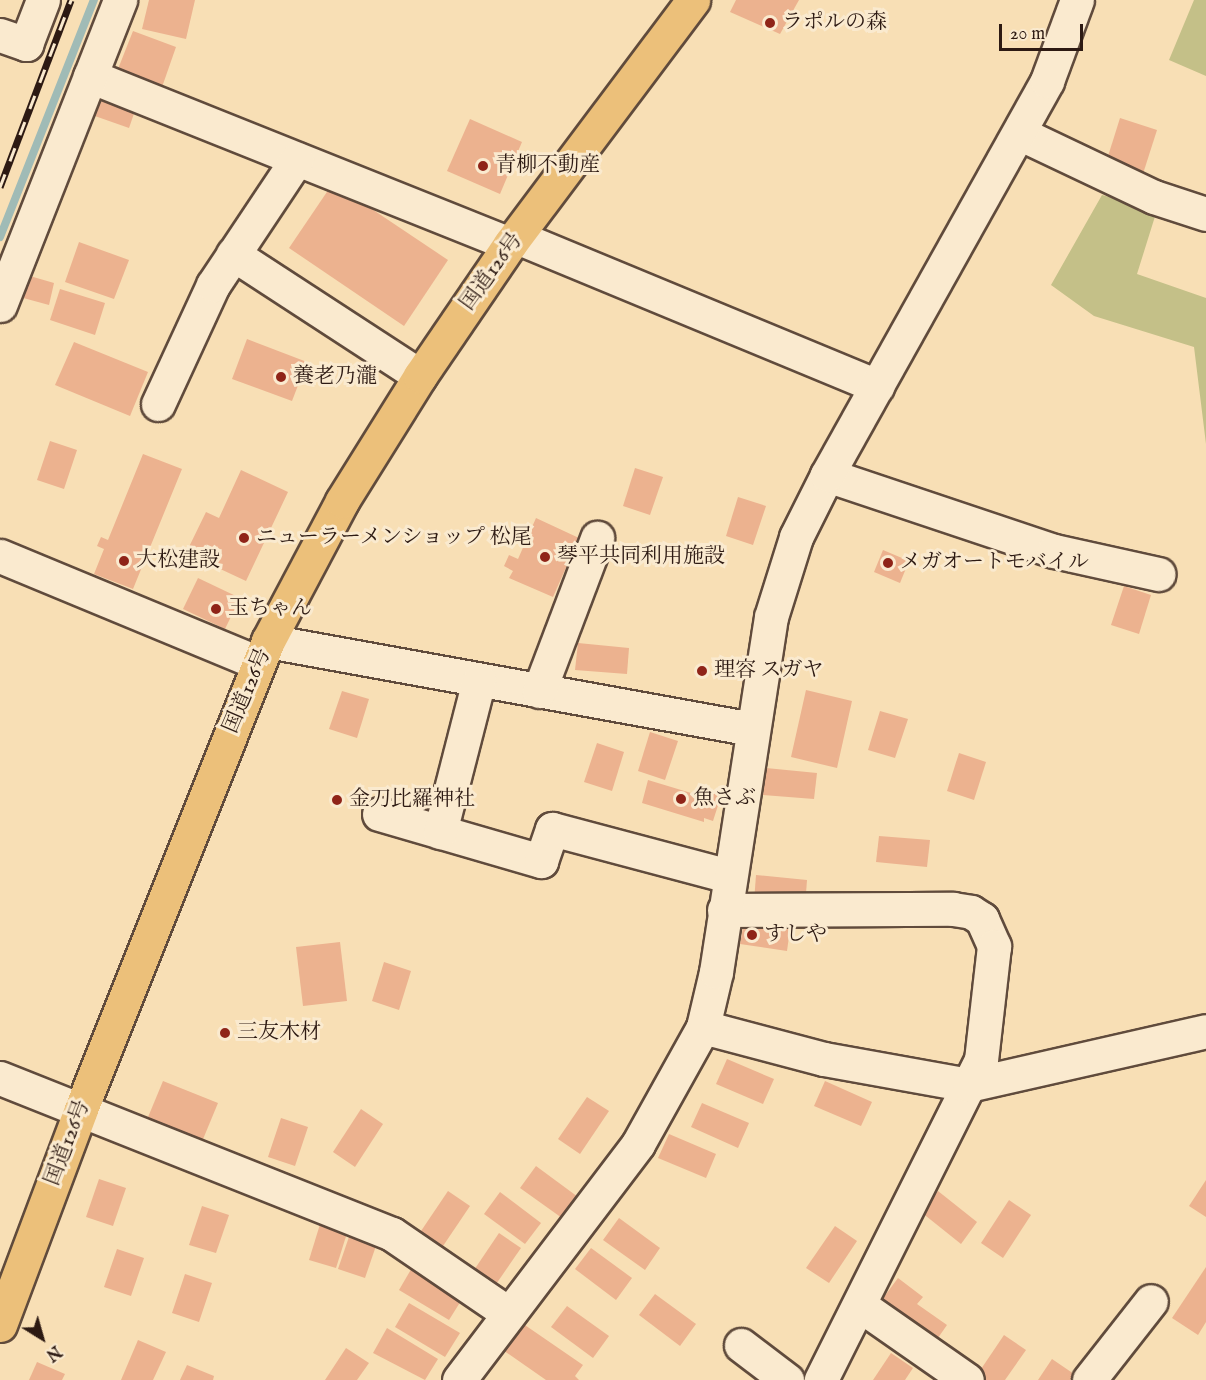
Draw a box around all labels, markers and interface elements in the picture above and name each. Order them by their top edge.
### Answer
place label: ラポルの森 [782,10,887,36]
scale bar [1002,12,1086,50]
marker: ラポルの森 [763,16,777,30]
text: 20 m [1010,23,1045,46]
place label: 青柳不動産 [495,153,600,179]
marker: 青柳不動産 [476,159,490,173]
street label: 国道126号 [455,228,529,316]
place label: 養老乃瀧 [293,364,377,390]
marker: 養老乃瀧 [274,370,288,384]
place label: ニューラーメンショップ 松尾 [256,525,534,551]
marker: ニューラーメンショップ 松尾 [237,531,251,545]
place label: 琴平共同利用施設 [557,544,725,570]
place label: 大松建設 [136,548,220,574]
marker: 琴平共同利用施設 [538,550,552,564]
place label: メガオートモバイル [900,550,1089,576]
marker: 大松建設 [117,554,131,568]
marker: メガオートモバイル [881,556,895,570]
place label: 玉ちゃん [228,596,312,622]
marker: 玉ちゃん [209,602,223,616]
street label: 国道126号 [219,645,277,737]
place label: 理容 スガヤ [714,658,824,684]
marker: 理容 スガヤ [695,664,709,678]
place label: 魚さぶ [693,786,756,812]
place label: 金刀比羅神社 [349,787,475,813]
marker: 魚さぶ [674,792,688,806]
marker: 金刀比羅神社 [330,793,344,807]
place label: すしや [764,922,827,948]
marker: すしや [745,928,759,942]
place label: 三友木材 [237,1020,321,1046]
marker: 三友木材 [218,1026,232,1040]
street label: 国道126号 [40,1097,96,1189]
north arrow [12,1308,72,1368]
text: N [41,1340,64,1365]

